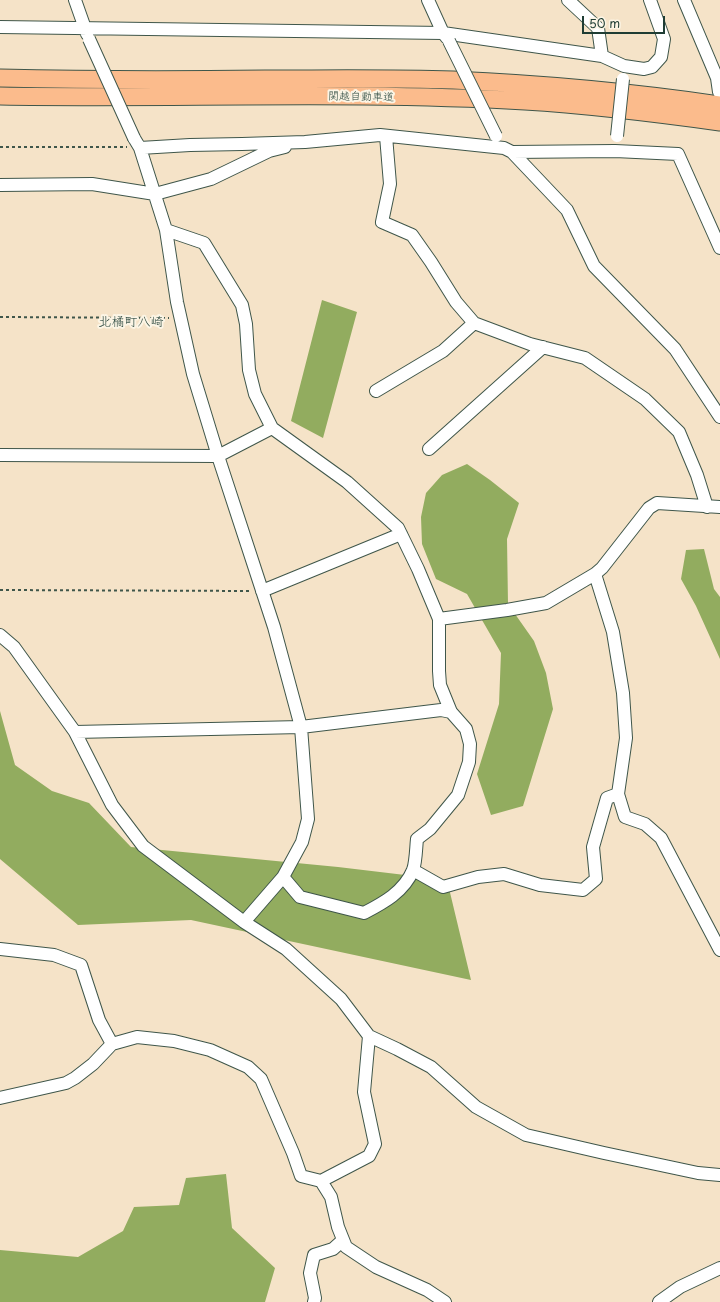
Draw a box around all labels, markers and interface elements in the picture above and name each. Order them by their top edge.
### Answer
scale bar [584,8,667,34]
text: 50 m [589,14,620,32]
street label: 関越自動車道 [328,90,394,104]
district label: 北橘町八崎 [99,314,163,330]

